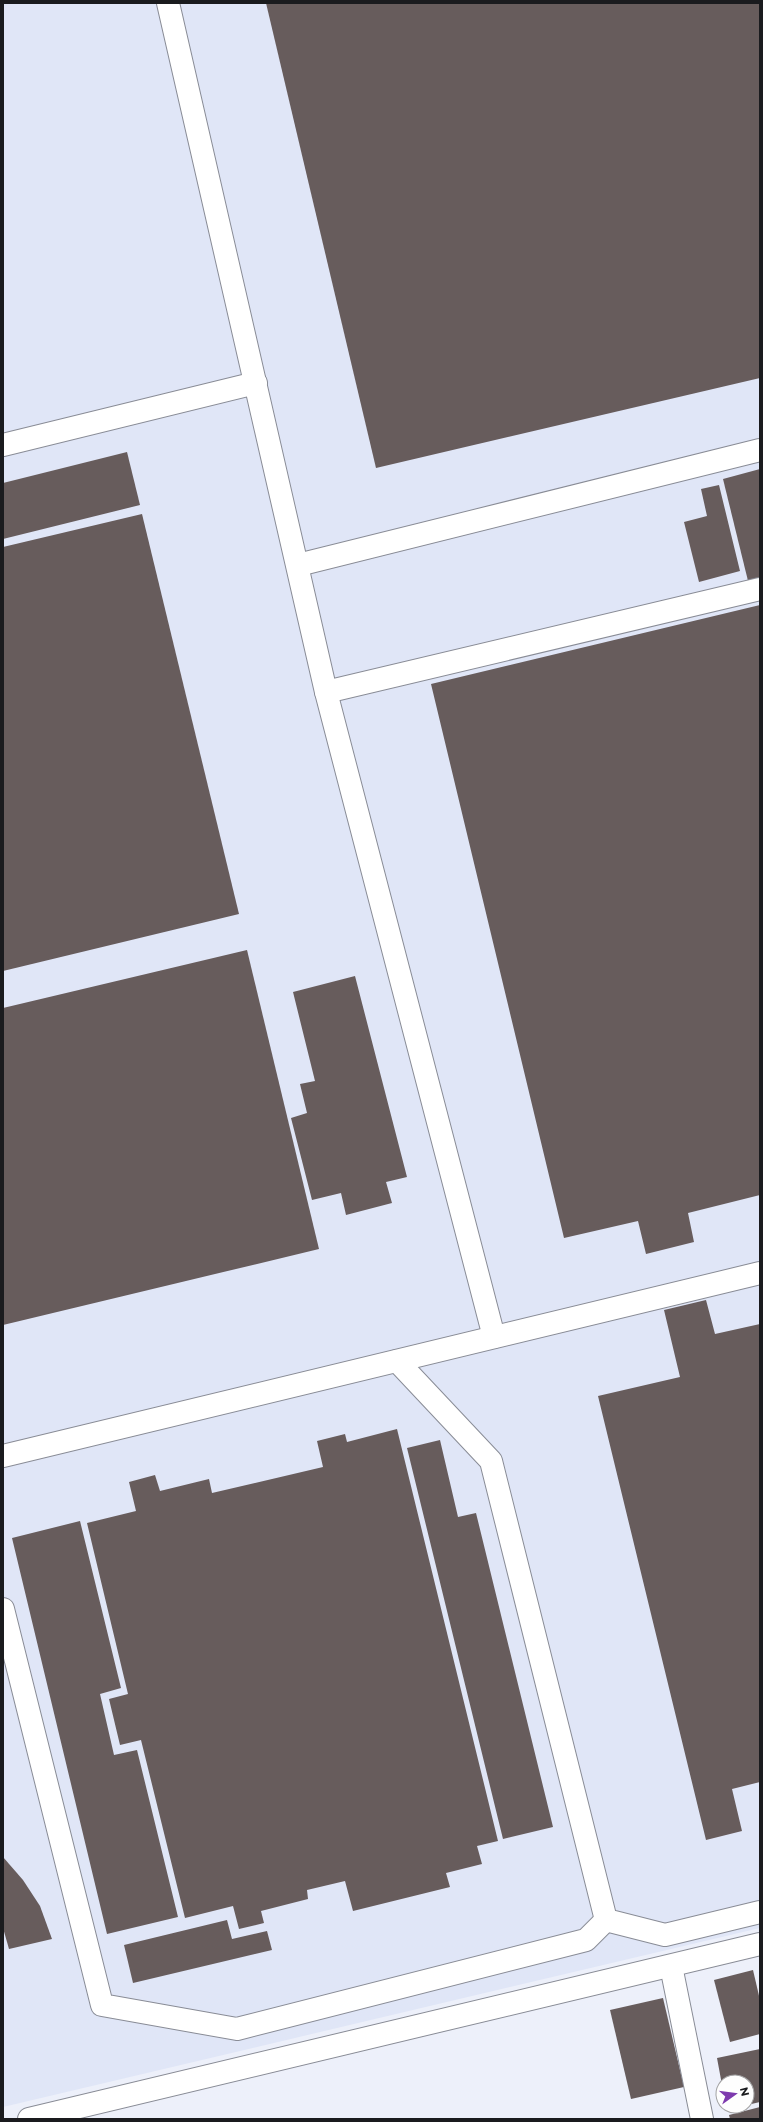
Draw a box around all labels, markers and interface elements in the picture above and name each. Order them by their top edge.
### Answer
north arrow [715,2074,755,2114]
text: N [737,2086,753,2098]

